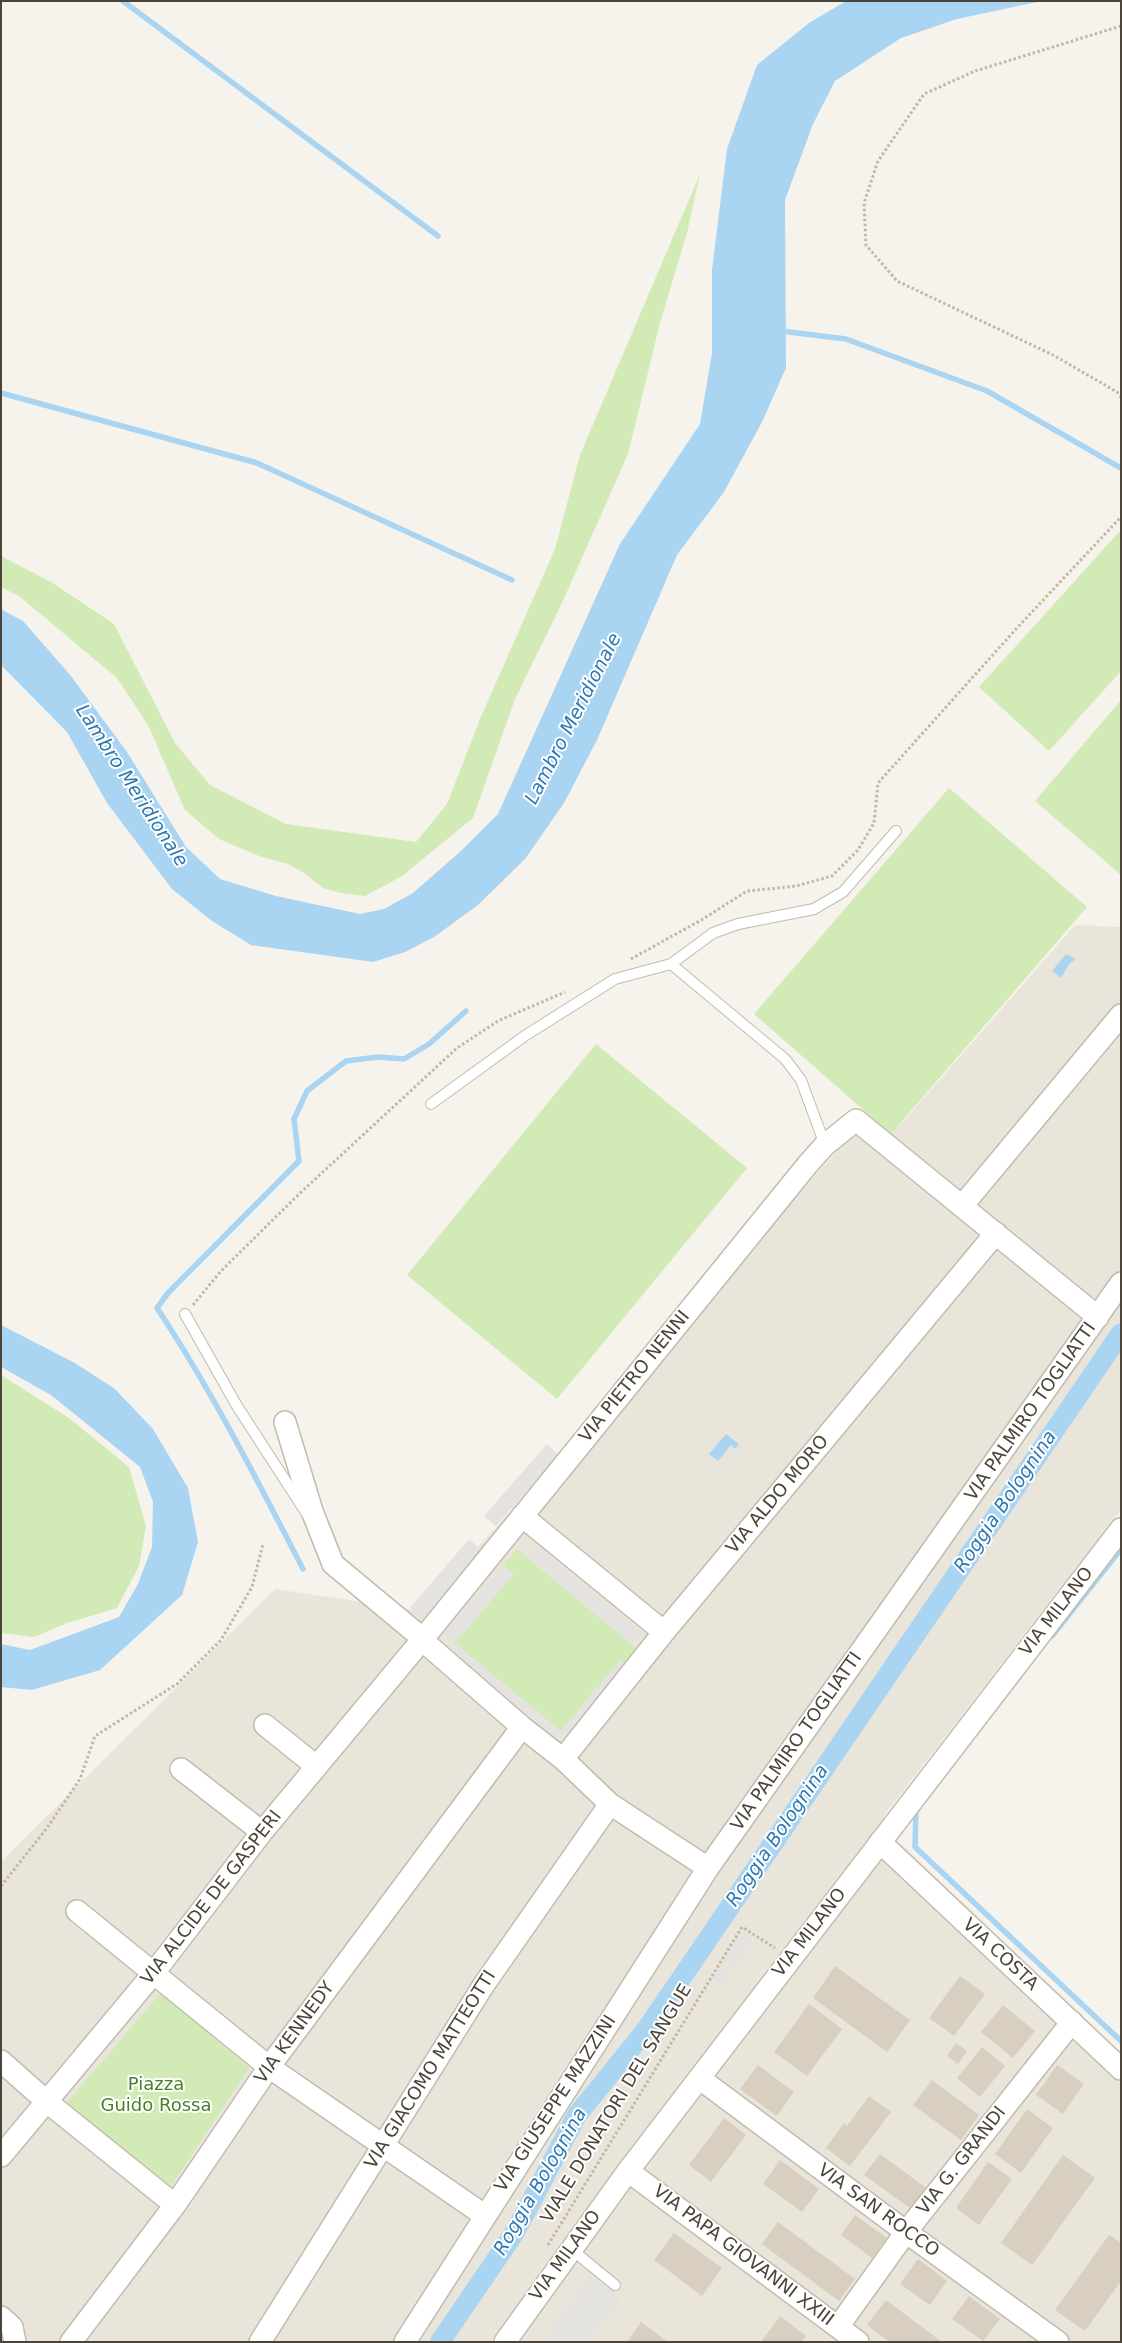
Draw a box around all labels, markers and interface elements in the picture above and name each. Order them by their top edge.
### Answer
water label: Lambro Meridionale [521,630,627,808]
water label: Lambro Meridionale [70,701,192,871]
street label: VIA PIETRO NENNI [575,1307,695,1447]
street label: VIA PALMIRO TOGLIATTI [961,1318,1101,1506]
water label: Roggia Bolognina [950,1427,1062,1577]
street label: VIA ALDO MORO [722,1431,834,1559]
street label: VIA MILANO [1016,1563,1098,1661]
street label: VIA PALMIRO TOGLIATTI [727,1648,867,1836]
water label: Roggia Bolognina [722,1761,834,1911]
street label: VIA ALCIDE DE GASPERI [137,1806,287,1990]
street label: VIA MILANO [769,1884,851,1982]
street label: VIA COSTA [958,1914,1042,1996]
street label: VIA GIACOMO MATTEOTTI [361,1967,501,2173]
street label: VIA KENNEDY [251,1978,339,2088]
street label: VIALE DONATORI DEL SANGUE [537,1980,697,2228]
street label: VIA GIUSEPPE MAZZINI [491,2012,621,2196]
park label: Piazza Guido Rossa [100,2074,212,2116]
street label: VIA G. GRANDI [913,2102,1011,2220]
water label: Roggia Bolognina [489,2104,593,2260]
street label: VIA SAN ROCCO [813,2160,943,2262]
street label: VIA PAPA GIOVANNI XXIII [648,2181,838,2331]
street label: VIA MILANO [526,2206,606,2306]

